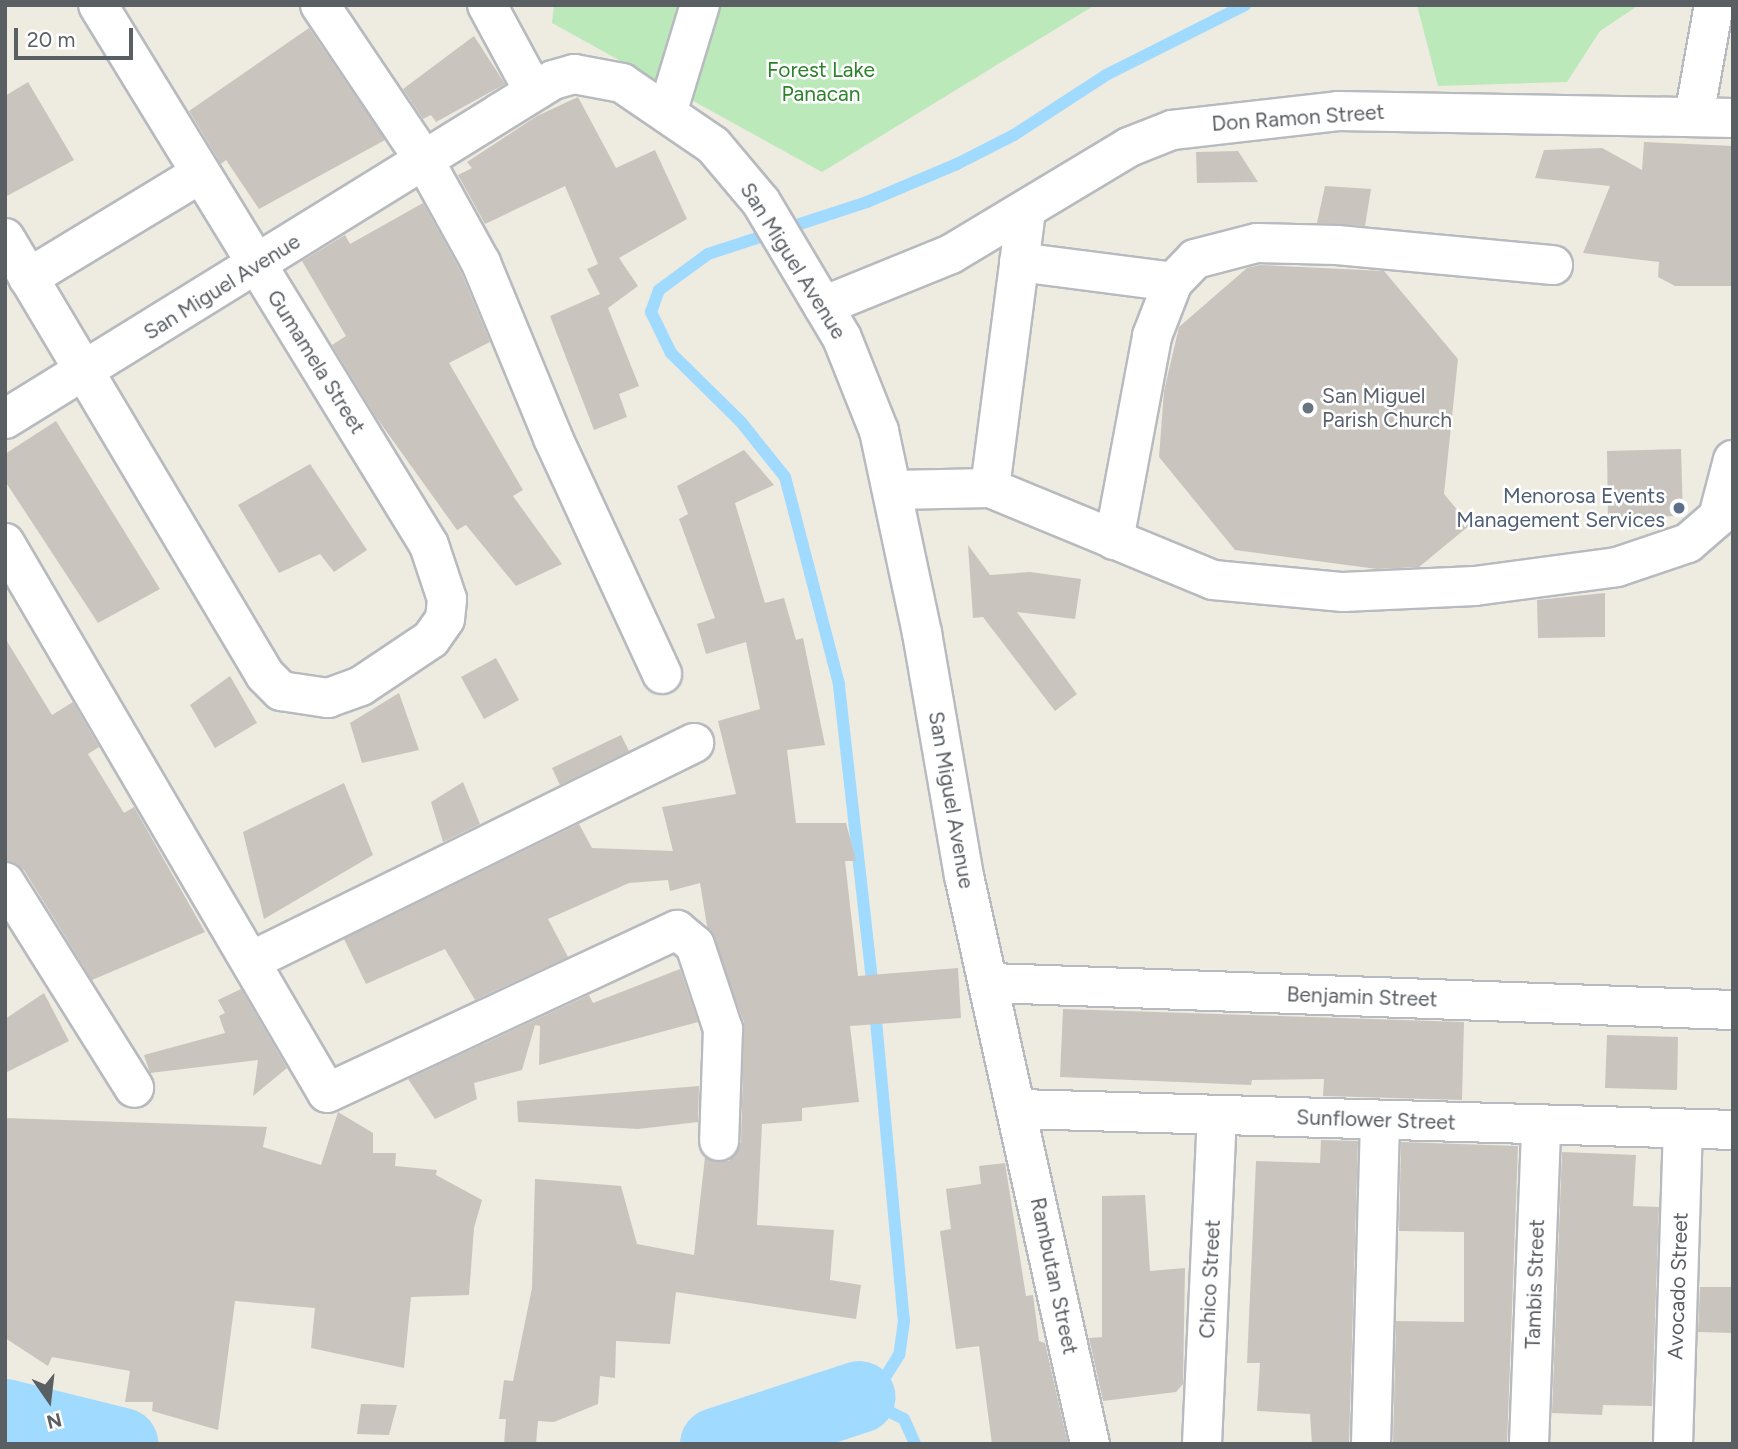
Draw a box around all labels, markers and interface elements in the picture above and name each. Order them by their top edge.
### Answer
scale bar [18,14,136,58]
text: 20 m [27,27,75,52]
park label: Forest Lake Panacan [767,57,875,107]
street label: Don Ramon Street [1211,99,1385,137]
street label: San Miguel Avenue [735,178,851,344]
street label: San Miguel Avenue [139,229,305,345]
street label: Gumamela Street [262,285,370,439]
place label: San Miguel Parish Church [1322,383,1452,433]
marker: San Miguel Parish Church [1300,400,1316,416]
place label: Menorosa Events Management Services [1456,483,1665,533]
marker: Menorosa Events Management Services [1671,500,1687,516]
street label: San Miguel Avenue [923,709,979,891]
street label: Benjamin Street [1286,982,1438,1012]
street label: Sunflower Street [1296,1105,1456,1135]
street label: Rambutan Street [1025,1195,1083,1357]
street label: Avocado Street [1663,1212,1693,1360]
street label: Chico Street [1194,1219,1226,1339]
street label: Tambis Street [1520,1219,1550,1349]
north arrow [14,1365,84,1435]
text: N [44,1408,64,1434]

